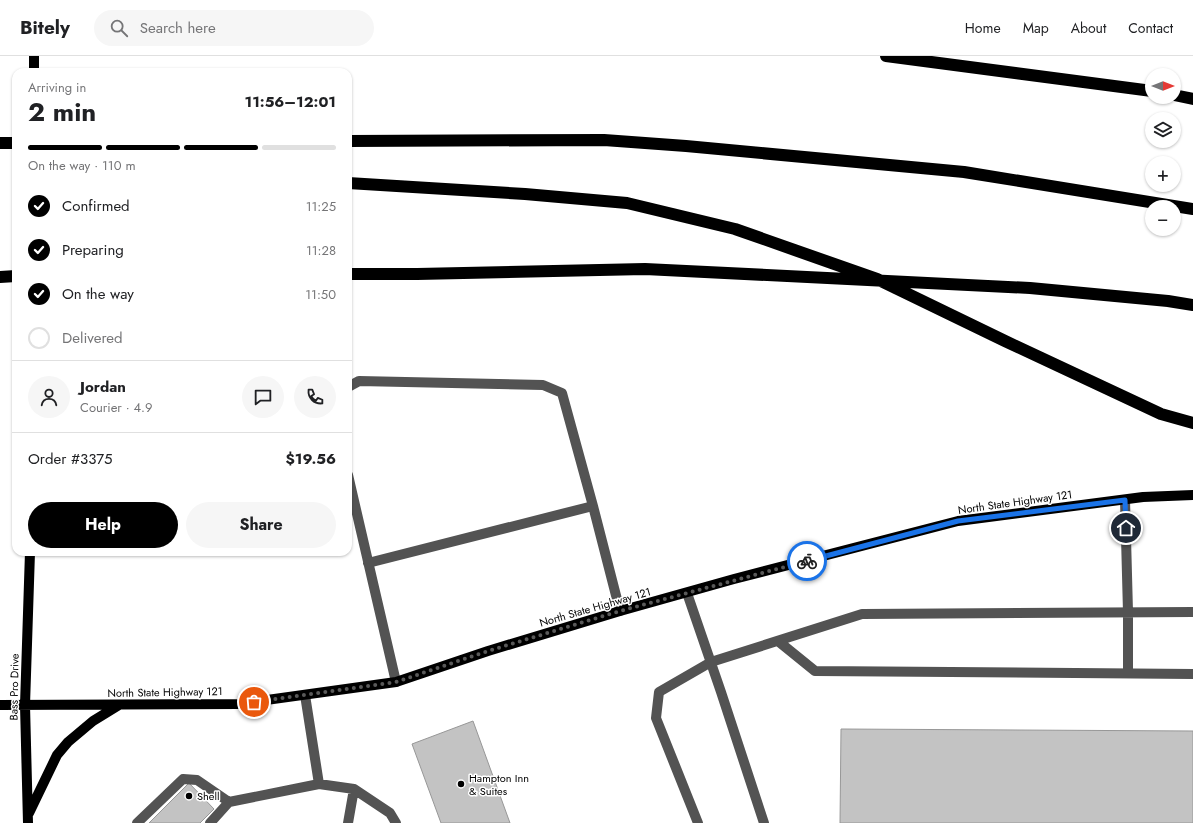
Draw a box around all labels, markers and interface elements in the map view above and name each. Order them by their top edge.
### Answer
search box [94,10,374,46]
text: Bitely [20,14,70,41]
icon: search [108,17,130,39]
text: Search here [140,17,216,39]
text: Home [965,18,1001,38]
text: Map [1023,18,1049,38]
text: About [1071,18,1106,38]
text: Contact [1128,18,1173,38]
north arrow [1145,68,1181,104]
map controls [1145,68,1181,236]
text: Arriving in [28,78,86,97]
text: 11:56–12:01 [245,91,336,113]
text: 2 min [28,93,96,131]
button: layers [1145,112,1181,148]
text: On the way · 110 m [28,156,136,175]
button: + [1145,156,1181,192]
icon: check [28,195,50,217]
text: Confirmed [62,195,130,217]
text: 11:25 [306,197,336,216]
button: − [1145,200,1181,236]
icon: check [28,239,50,261]
text: Preparing [62,239,124,261]
text: 11:28 [306,241,336,260]
icon: check [28,283,50,305]
text: On the way [62,283,134,305]
text: 11:50 [305,285,336,304]
text: Delivered [62,327,123,349]
button: person [28,376,70,418]
text: Jordan [80,376,126,398]
button: chat [242,376,284,418]
button: phone [294,376,336,418]
text: Courier · 4.9 [80,398,153,417]
text: Order #3375 [28,448,112,470]
text: $19.56 [286,448,336,470]
street label: North State Highway 121 [957,486,1073,518]
button: Help [28,502,178,548]
button: Share [186,502,336,548]
pin [1109,511,1143,545]
icon: home [1115,517,1137,539]
courier [787,541,827,581]
icon: bike [796,550,818,572]
street label: North State Highway 121 [537,583,653,631]
street label: Bass Pro Drive [5,653,23,721]
street label: North State Highway 121 [107,683,223,701]
pin [237,685,271,719]
icon: bag [243,691,265,713]
place label: Hampton Inn & Suites [469,770,529,799]
marker: Hampton Inn & Suites [456,779,466,789]
place label: Shell [197,788,220,804]
marker: Shell [184,791,194,801]

